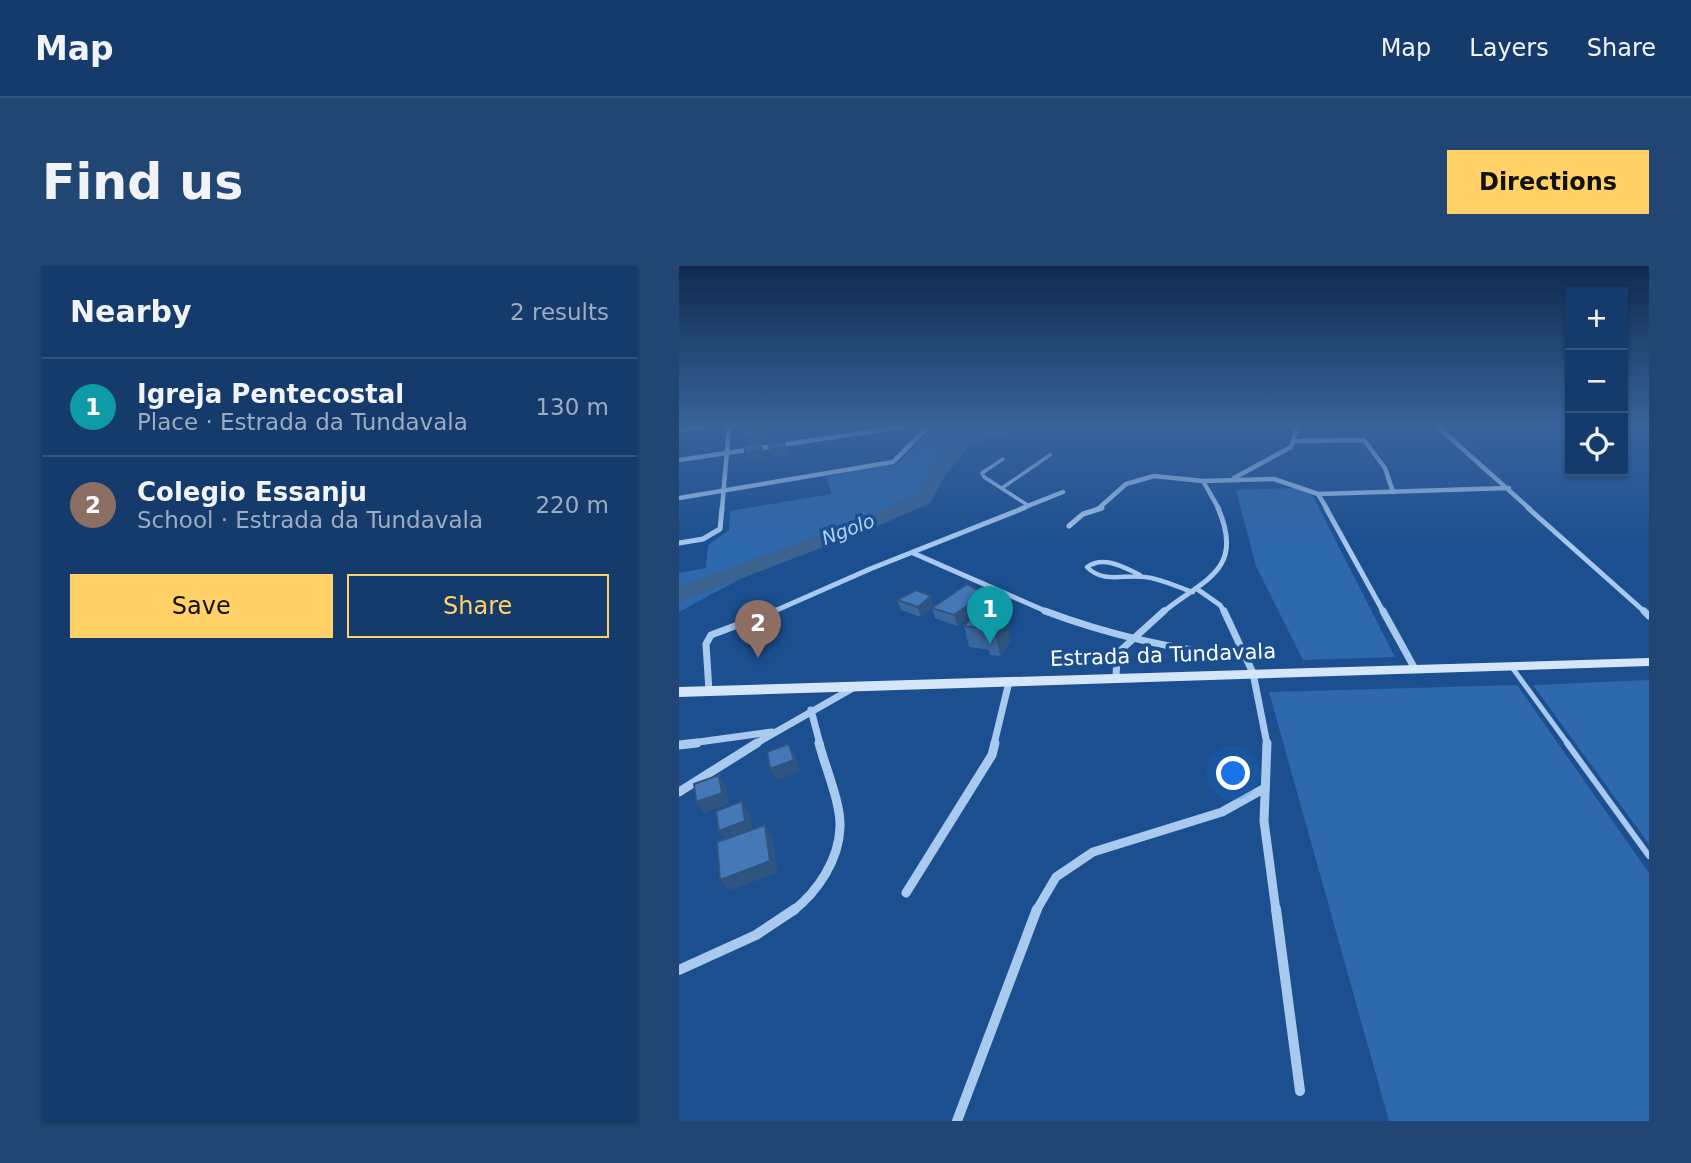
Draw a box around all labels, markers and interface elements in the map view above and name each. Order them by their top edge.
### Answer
text: Map [35,29,114,68]
text: Map [1381,34,1431,62]
text: Layers [1469,34,1549,62]
text: Share [1587,34,1656,62]
button: Directions [1447,150,1649,214]
text: Find us [42,154,243,211]
map controls [1565,287,1628,476]
button: + [1565,287,1628,350]
text: Nearby [70,294,192,329]
text: 2 results [510,299,609,325]
button: − [1565,350,1628,413]
text: Igreja Pentecostal [137,379,404,409]
text: 1 [85,394,101,420]
text: 130 m [535,394,609,420]
text: Place · Estrada da Tundavala [137,409,468,435]
button: locate [1565,413,1628,476]
text: Colegio Essanju [137,477,367,507]
text: 2 [85,492,101,518]
text: 220 m [535,492,609,518]
text: School · Estrada da Tundavala [137,507,483,533]
water label: Ngolo [818,509,878,549]
button: Save [70,574,333,638]
button: Share [347,574,609,638]
pin: 1 [967,586,1013,644]
pin: 2 [735,600,781,658]
street label: Estrada da Tundavala [1050,639,1276,671]
your location [1216,756,1250,790]

